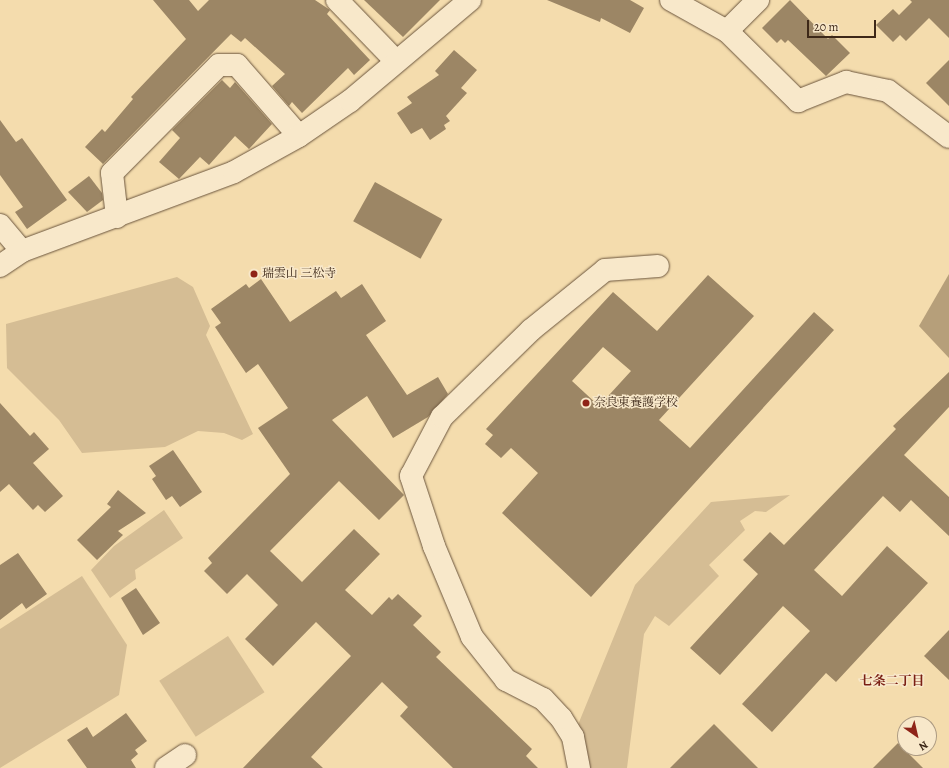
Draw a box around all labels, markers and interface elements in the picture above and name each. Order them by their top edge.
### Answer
scale bar [809,12,878,38]
text: 20 m [814,19,838,35]
place label: 瑞雲山 三松寺 [262,267,336,281]
marker: 瑞雲山 三松寺 [249,269,259,279]
place label: 奈良東養護学校 [594,396,678,410]
marker: 奈良東養護学校 [581,398,591,408]
district label: 七条二丁目 [860,673,924,689]
north arrow [897,716,937,756]
text: N [916,737,931,754]

